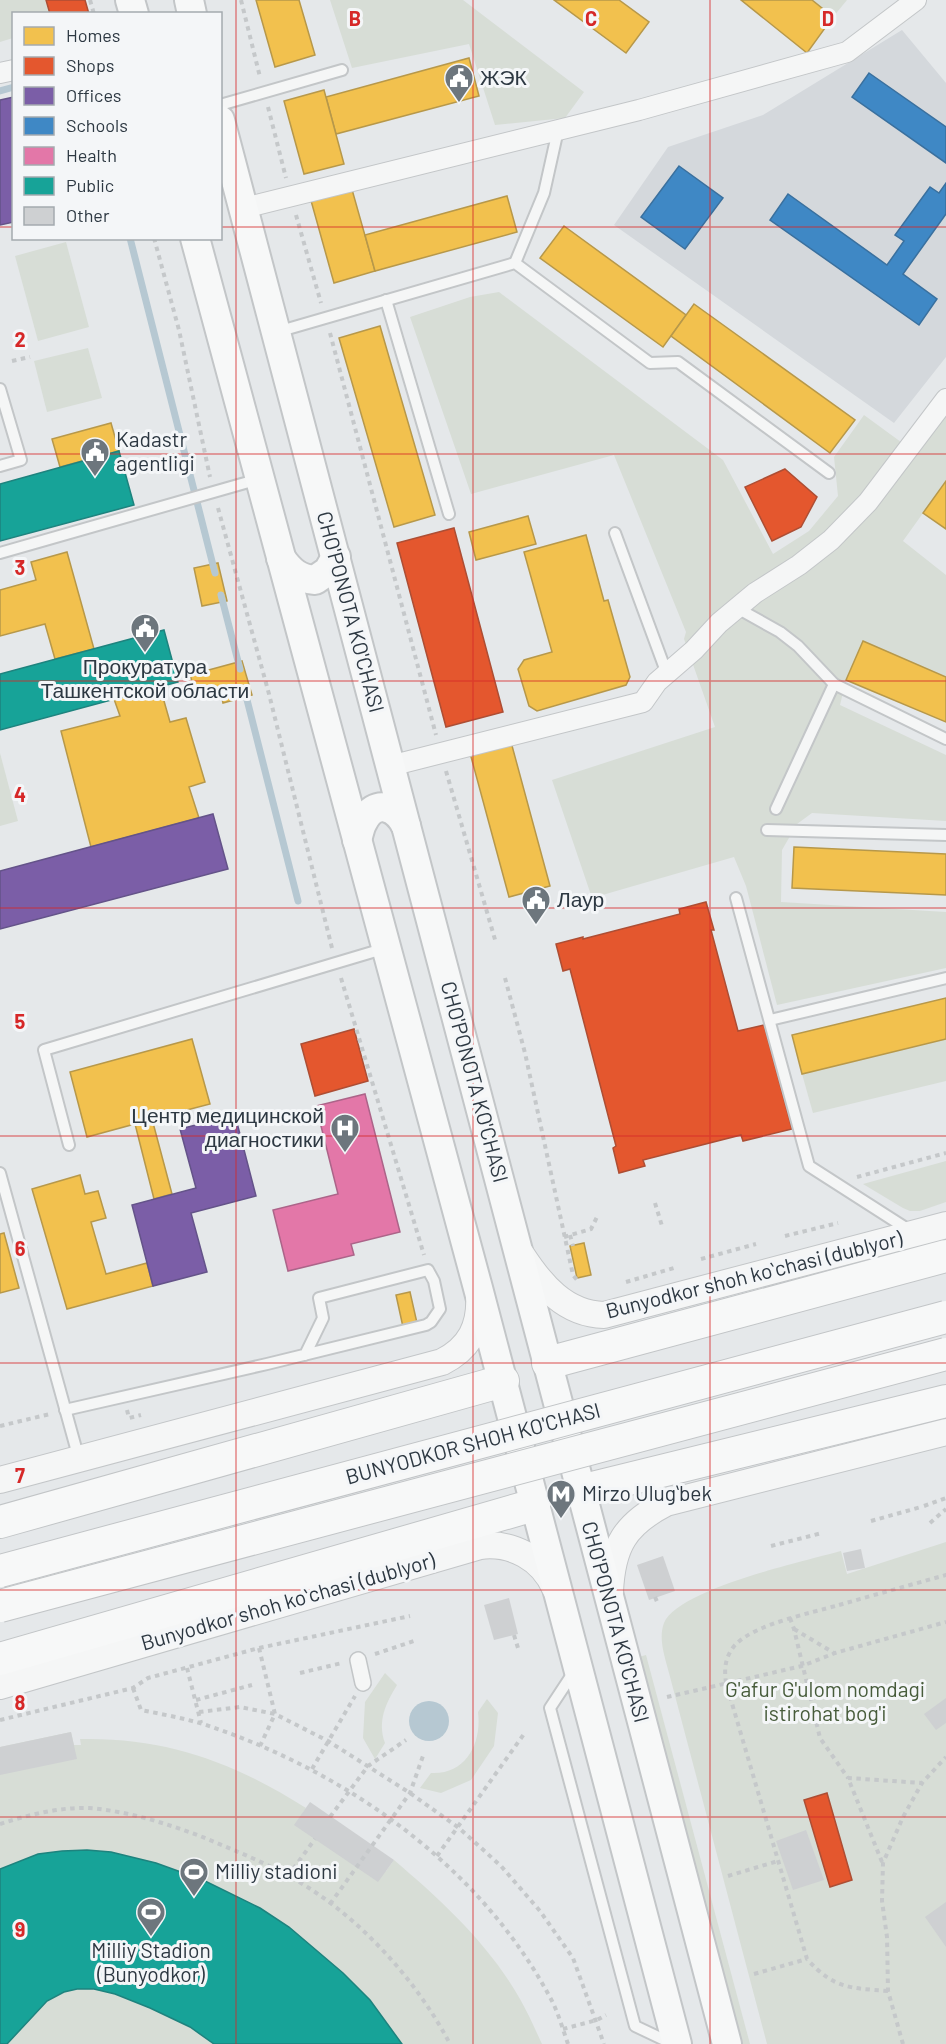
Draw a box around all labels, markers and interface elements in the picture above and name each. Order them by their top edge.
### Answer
text: B [349,6,361,30]
text: C [585,6,597,30]
text: D [822,6,834,30]
legend [12,12,222,240]
text: Homes [66,24,120,46]
text: Shops [66,54,115,76]
public building icon: ЖЭК [443,62,475,104]
place label: ЖЭК [480,64,527,89]
text: Offices [66,84,122,106]
text: Schools [66,114,128,136]
text: Health [66,144,117,166]
text: Public [66,174,114,196]
text: Other [66,204,110,226]
text: 2 [14,327,26,351]
place label: Kadastr agentligi [116,426,195,475]
public building icon: Kadastr agentligi [79,436,111,478]
street label: CHO'PONOTA KO'CHASI [313,508,390,715]
text: 3 [15,555,25,579]
public building icon: Прокуратура Ташкентской области [129,612,161,654]
place label: Прокуратура Ташкентской области [41,653,249,702]
text: 4 [14,782,26,806]
public building icon: Лаур [520,884,552,926]
place label: Лаур [557,886,604,911]
street label: CHO'PONOTA KO'CHASI [437,978,514,1185]
text: 5 [15,1009,26,1033]
place label: Центр медицинской диагностики [131,1102,324,1151]
hospital icon: Центр медицинской диагностики [329,1112,361,1154]
street label: Bunyodkor shoh koʻchasi (dublyor) [603,1224,905,1323]
text: 6 [15,1236,26,1260]
street label: BUNYODKOR SHOH KO'CHASI [342,1396,603,1489]
text: 7 [15,1463,25,1487]
metro station icon: Mirzo Ulugʻbek [545,1478,577,1520]
place label: Mirzo Ulugʻbek [582,1480,712,1505]
street label: CHO'PONOTA KO'CHASI [578,1518,655,1725]
street label: Bunyodkor shoh koʻchasi (dublyor) [138,1546,438,1655]
park label: G'afur G'ulom nomdagi istirohat bog'i [725,1676,925,1725]
text: 8 [15,1690,26,1714]
sports icon: Milliy stadioni [178,1856,210,1898]
place label: Milliy stadioni [215,1858,338,1883]
sports icon: Milliy Stadion (Bunyodkor) [135,1896,167,1938]
text: 9 [15,1917,25,1941]
place label: Milliy Stadion (Bunyodkor) [91,1937,211,1986]

